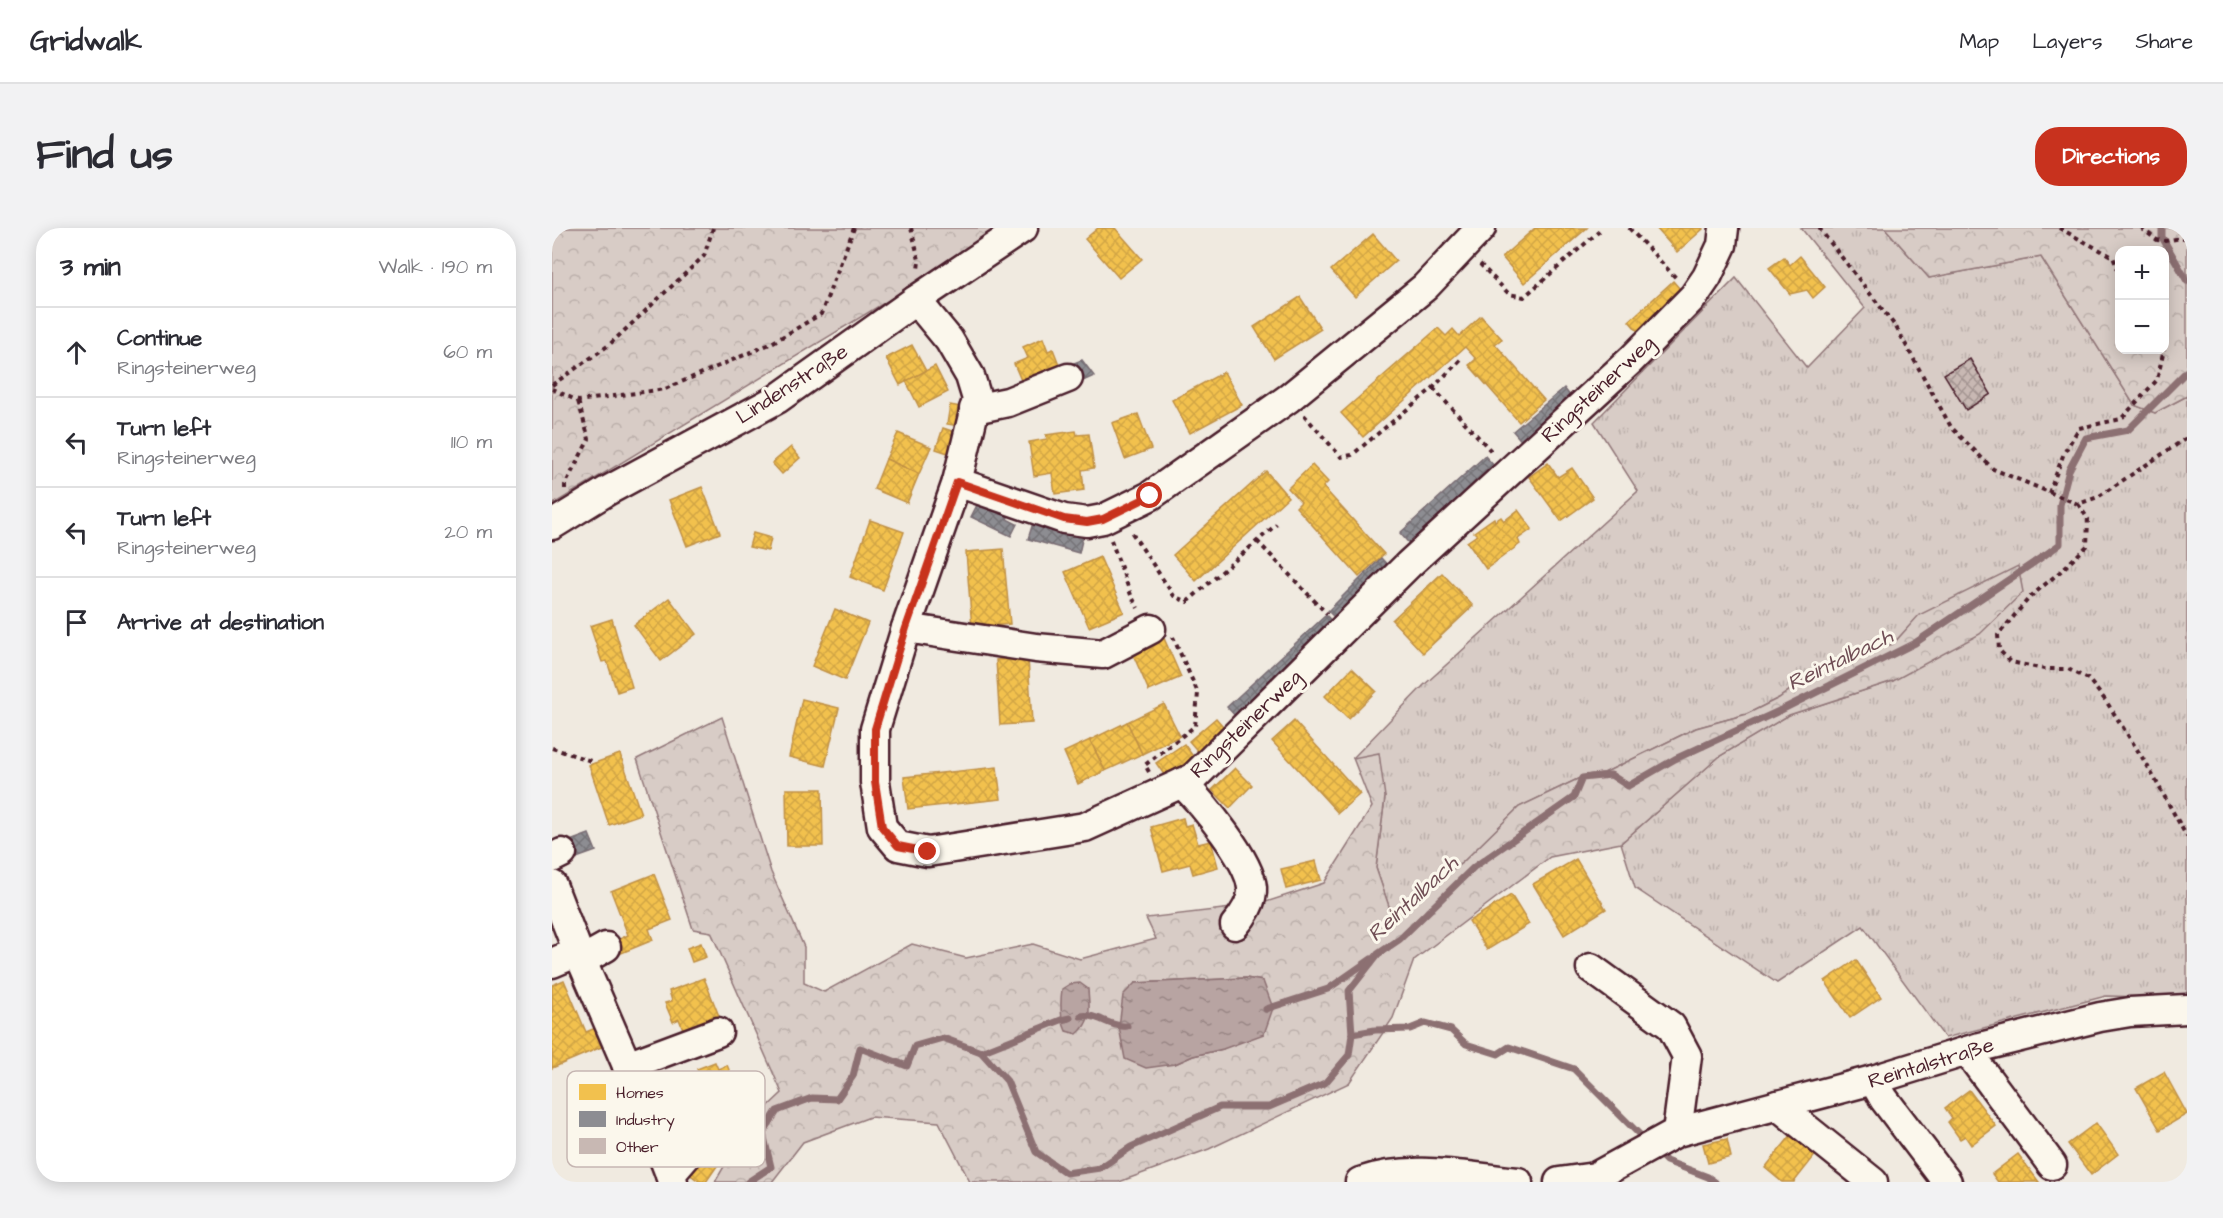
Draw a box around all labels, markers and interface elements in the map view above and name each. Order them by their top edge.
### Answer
text: Gridwalk [30,22,142,61]
text: Map [1959,27,1999,56]
text: Layers [2032,27,2102,56]
text: Share [2135,27,2193,56]
text: Find us [36,127,173,185]
button: Directions [2035,127,2187,186]
map controls [2115,246,2169,354]
button: + [2115,246,2169,300]
text: 3 min [60,249,121,285]
text: Walk · 190 m [379,253,492,281]
button: − [2115,300,2169,354]
text: Continue [117,323,202,354]
street label: Ringsteinerweg [1535,329,1663,451]
icon: ahead [60,336,93,369]
street label: Lindenstraße [730,337,854,431]
text: 60 m [443,338,492,366]
text: Ringsteinerweg [117,354,256,382]
text: Turn left [117,413,211,444]
icon: left [60,426,93,459]
text: 110 m [451,428,492,456]
text: Ringsteinerweg [117,444,256,472]
route start [1136,482,1162,508]
text: Turn left [117,503,211,534]
icon: left [60,516,93,549]
text: 20 m [444,518,492,546]
text: Ringsteinerweg [117,534,256,562]
icon: arrive [60,606,93,639]
text: Arrive at destination [117,607,324,638]
water label: Reintalbach [1782,621,1899,699]
street label: Ringsteinerweg [1184,663,1310,786]
route end [914,838,940,864]
water label: Reintalbach [1361,848,1466,949]
street label: Reintalstraße [1865,1030,1997,1096]
legend [567,1071,765,1167]
text: Homes [616,1082,664,1104]
text: Industry [616,1109,675,1132]
text: Other [616,1136,659,1158]

